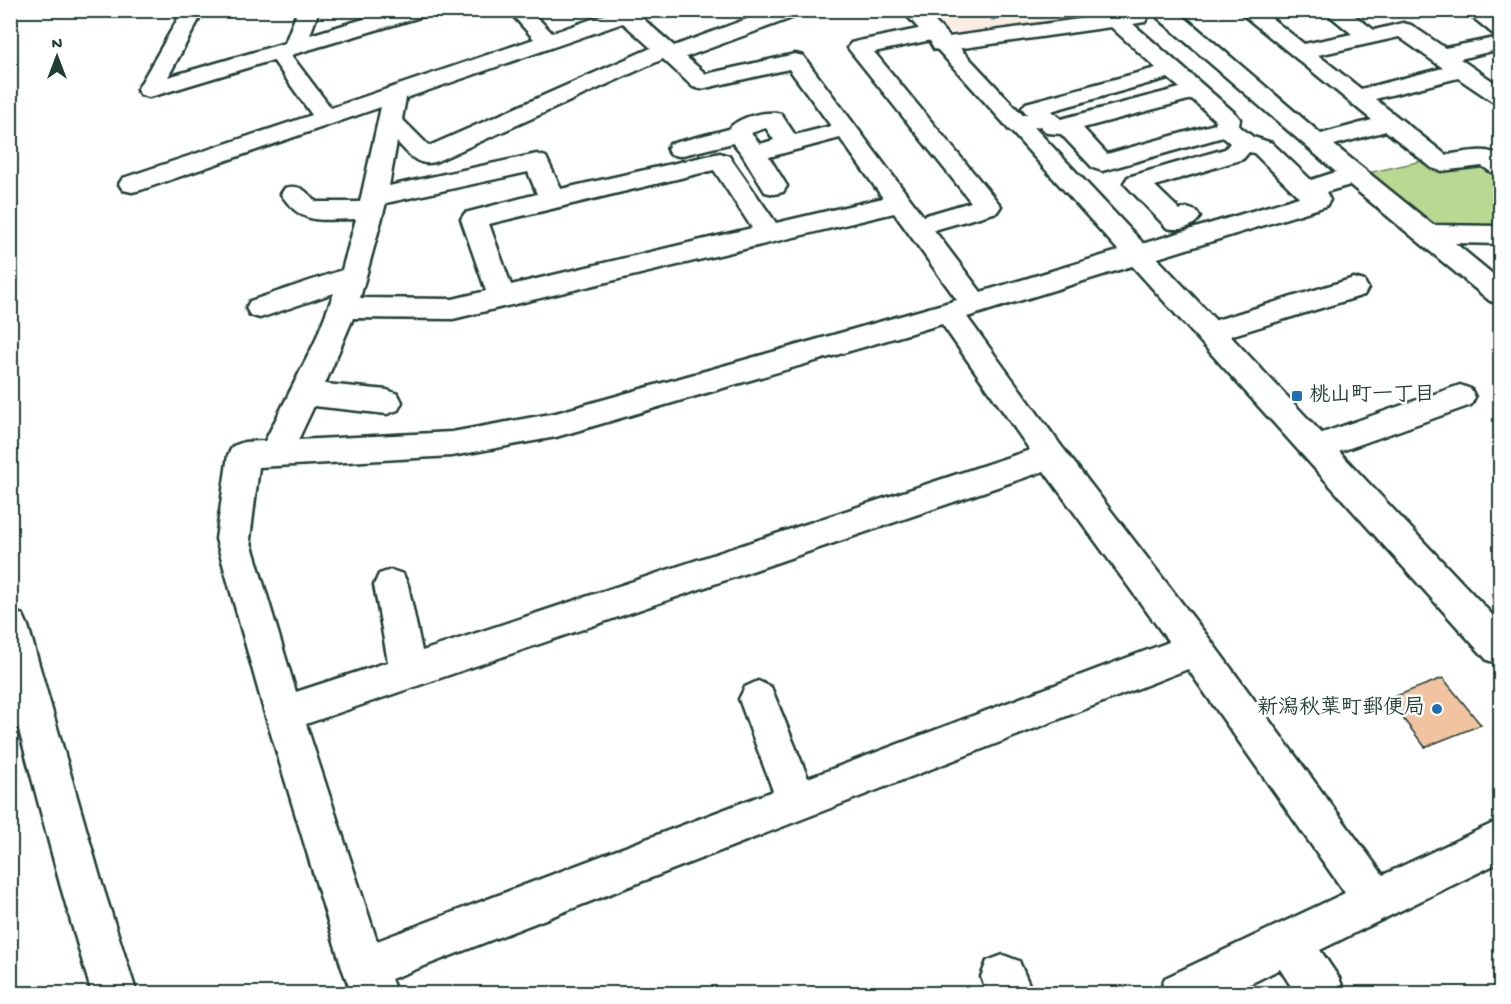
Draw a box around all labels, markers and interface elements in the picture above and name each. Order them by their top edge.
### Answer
north arrow [27,27,87,87]
text: N [52,36,63,55]
place label: 桃山町一丁目 [1309,384,1435,409]
marker: 桃山町一丁目 [1290,389,1304,403]
place label: 新潟秋葉町郵便局 [1257,695,1425,722]
marker: 新潟秋葉町郵便局 [1430,702,1444,716]

